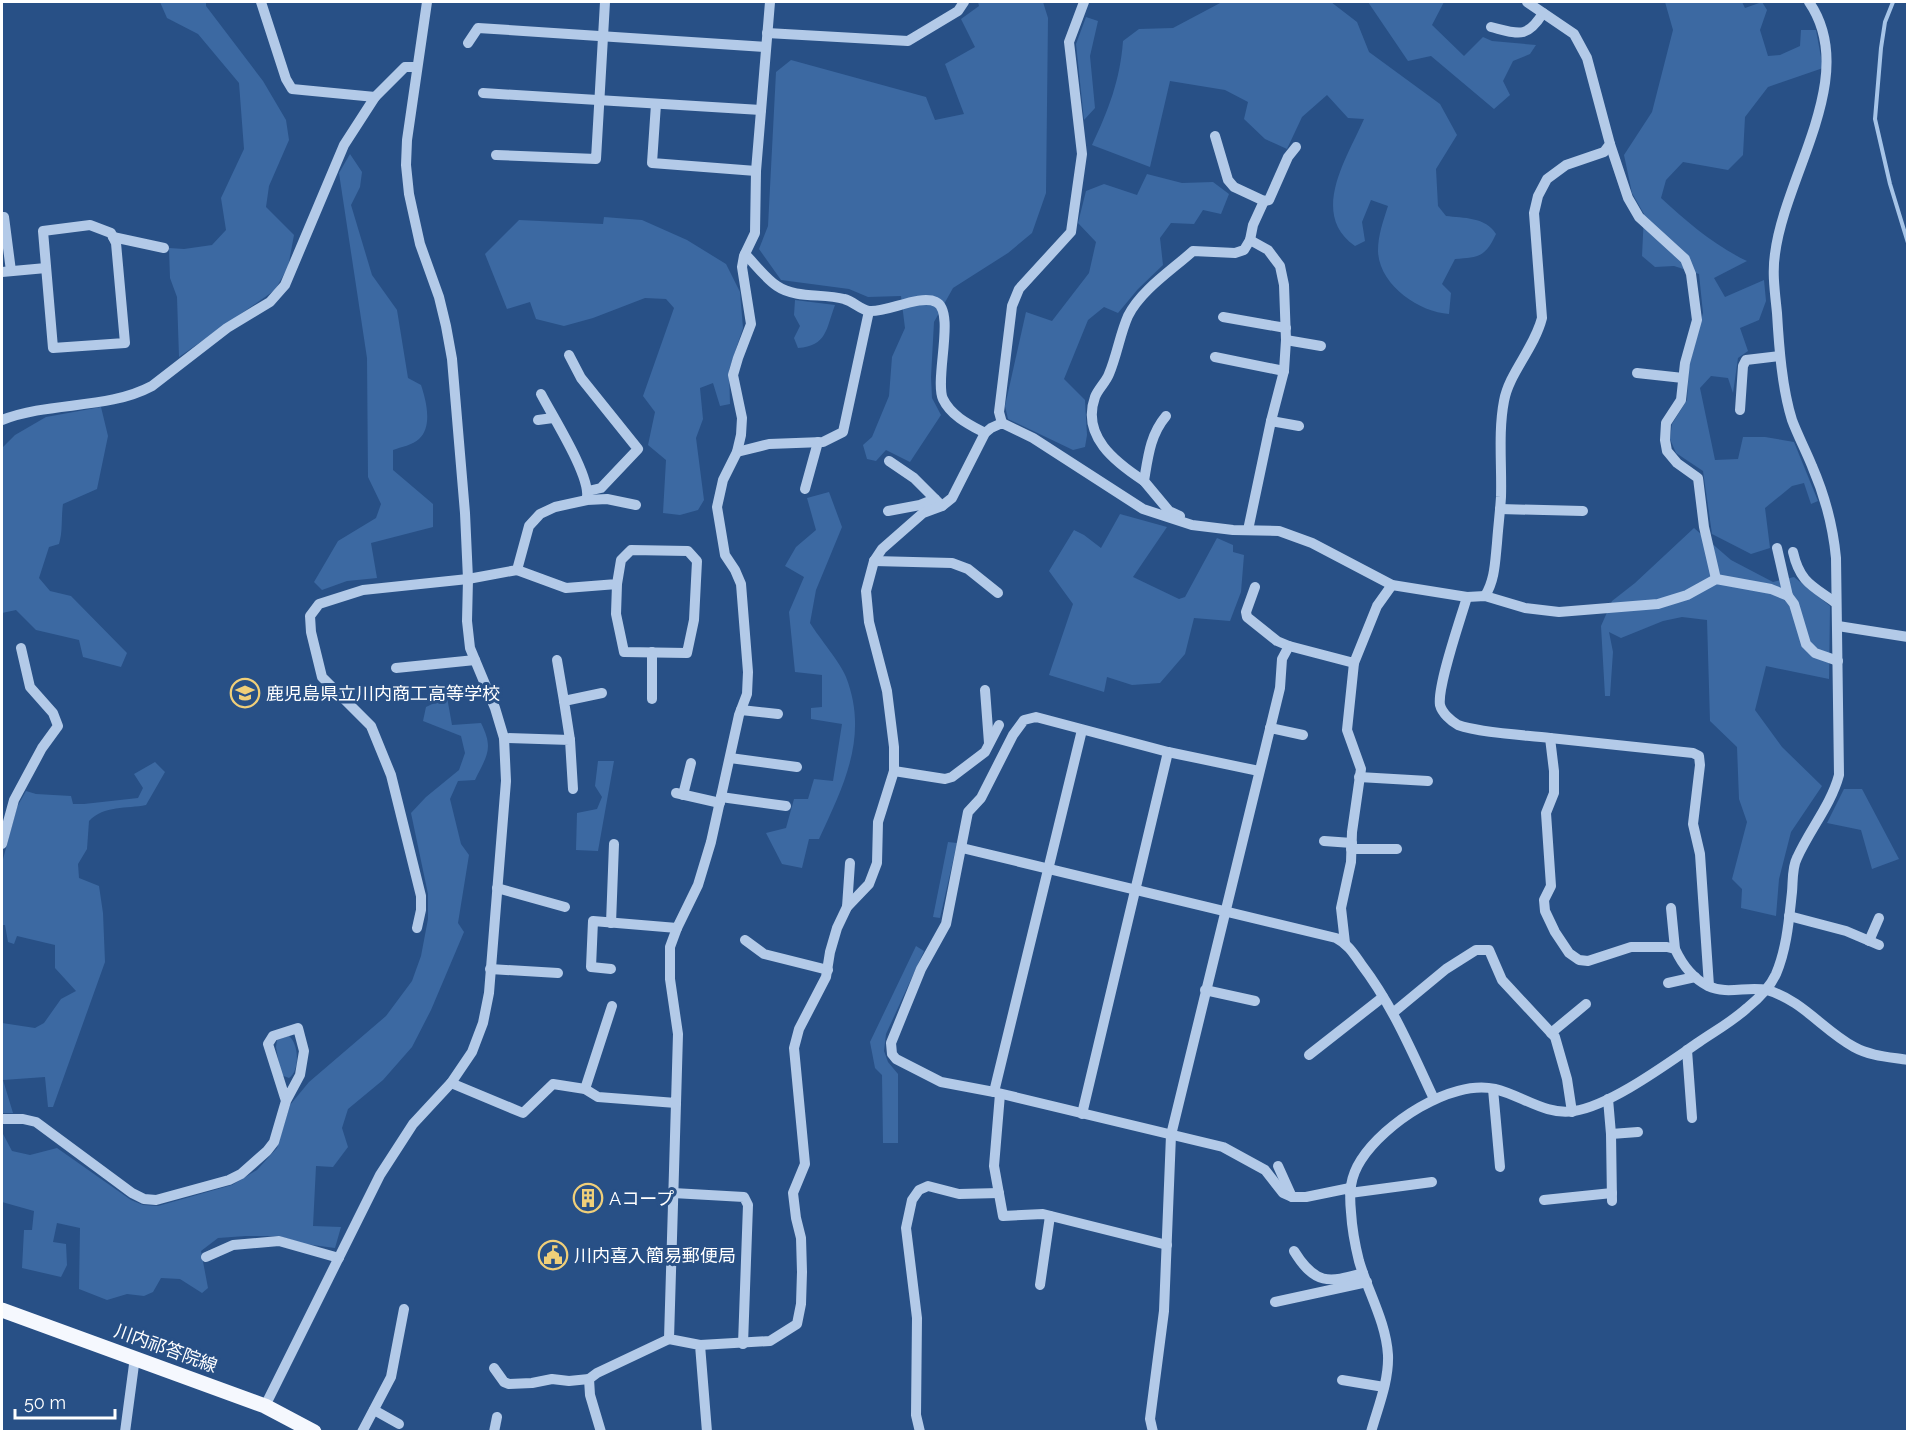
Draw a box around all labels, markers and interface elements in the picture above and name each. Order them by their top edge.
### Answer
school or university icon: 鹿児島県立川内商工高等学校 [229,677,261,709]
place label: 鹿児島県立川内商工高等学校 [266,683,500,704]
building icon: Aコープ [572,1182,604,1214]
place label: Aコープ [609,1188,674,1209]
public building icon: 川内喜入簡易郵便局 [537,1239,569,1271]
place label: 川内喜入簡易郵便局 [574,1245,736,1266]
street label: 川内祁答院線 [112,1320,220,1376]
scale bar [15,1382,116,1420]
text: 50 m [24,1392,66,1413]

